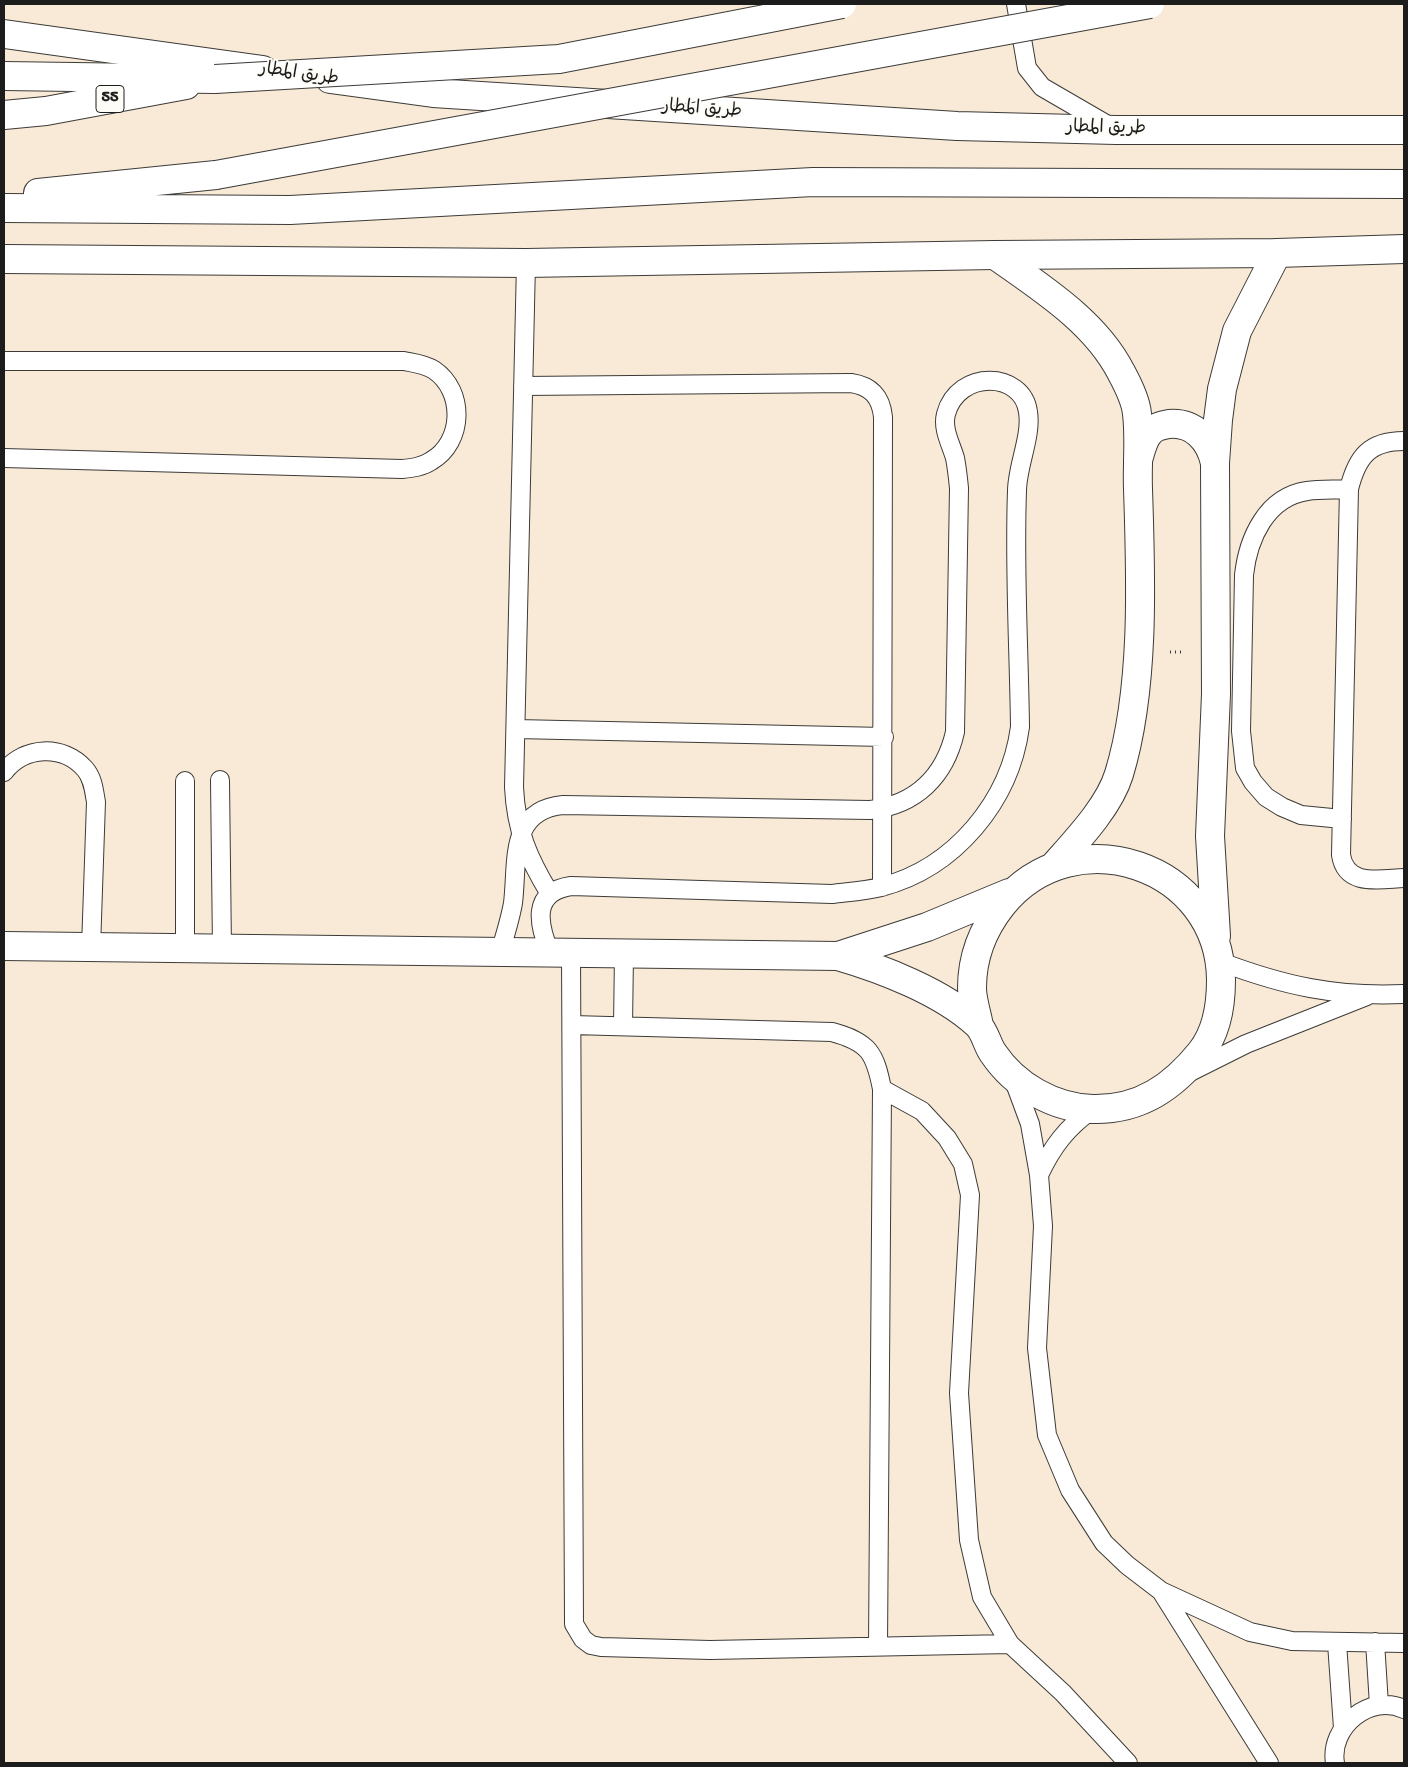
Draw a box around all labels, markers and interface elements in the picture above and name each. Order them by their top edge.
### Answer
street label: طريق المطار [258,59,340,91]
road number: 55 [96,86,124,112]
street label: طريق المطار [661,96,743,124]
street label: طريق المطار [1066,118,1146,140]

